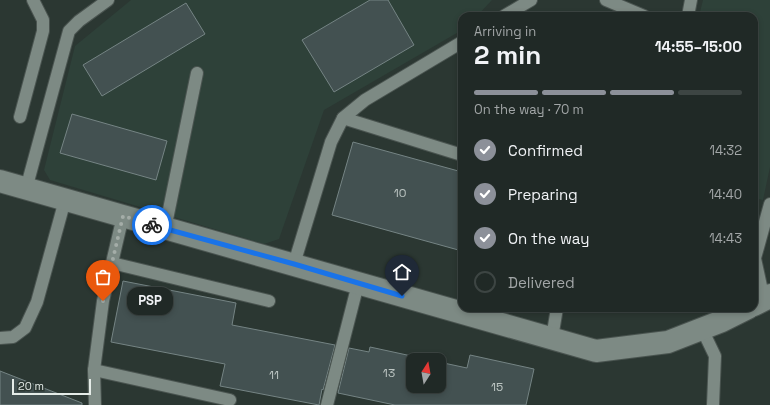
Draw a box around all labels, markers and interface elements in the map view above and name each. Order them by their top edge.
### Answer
text: Arriving in [474,23,536,40]
text: 14:55–15:00 [655,37,742,56]
text: 2 min [474,38,541,72]
text: On the way · 70 m [474,101,584,118]
icon: check [474,139,496,161]
text: Confirmed [508,141,583,160]
text: 14:32 [709,142,742,159]
icon: check [474,183,496,205]
house number: 10 [394,185,406,201]
text: Preparing [508,185,578,204]
text: 14:40 [709,186,742,203]
courier [132,205,172,245]
icon: bike [141,214,163,236]
icon: check [474,227,496,249]
text: On the way [508,229,589,248]
text: 14:43 [709,230,742,247]
pin [385,255,419,296]
pin [86,260,120,301]
icon: home [391,261,413,283]
icon: bag [92,266,114,288]
text: Delivered [508,273,575,292]
callout: PSP [127,287,173,315]
text: PSP [138,292,162,309]
north arrow [406,353,446,393]
map controls [406,353,446,393]
house number: 13 [383,365,395,381]
house number: 11 [269,367,279,383]
scale bar [12,377,91,396]
text: 20 m [18,379,44,393]
house number: 15 [491,379,503,395]

